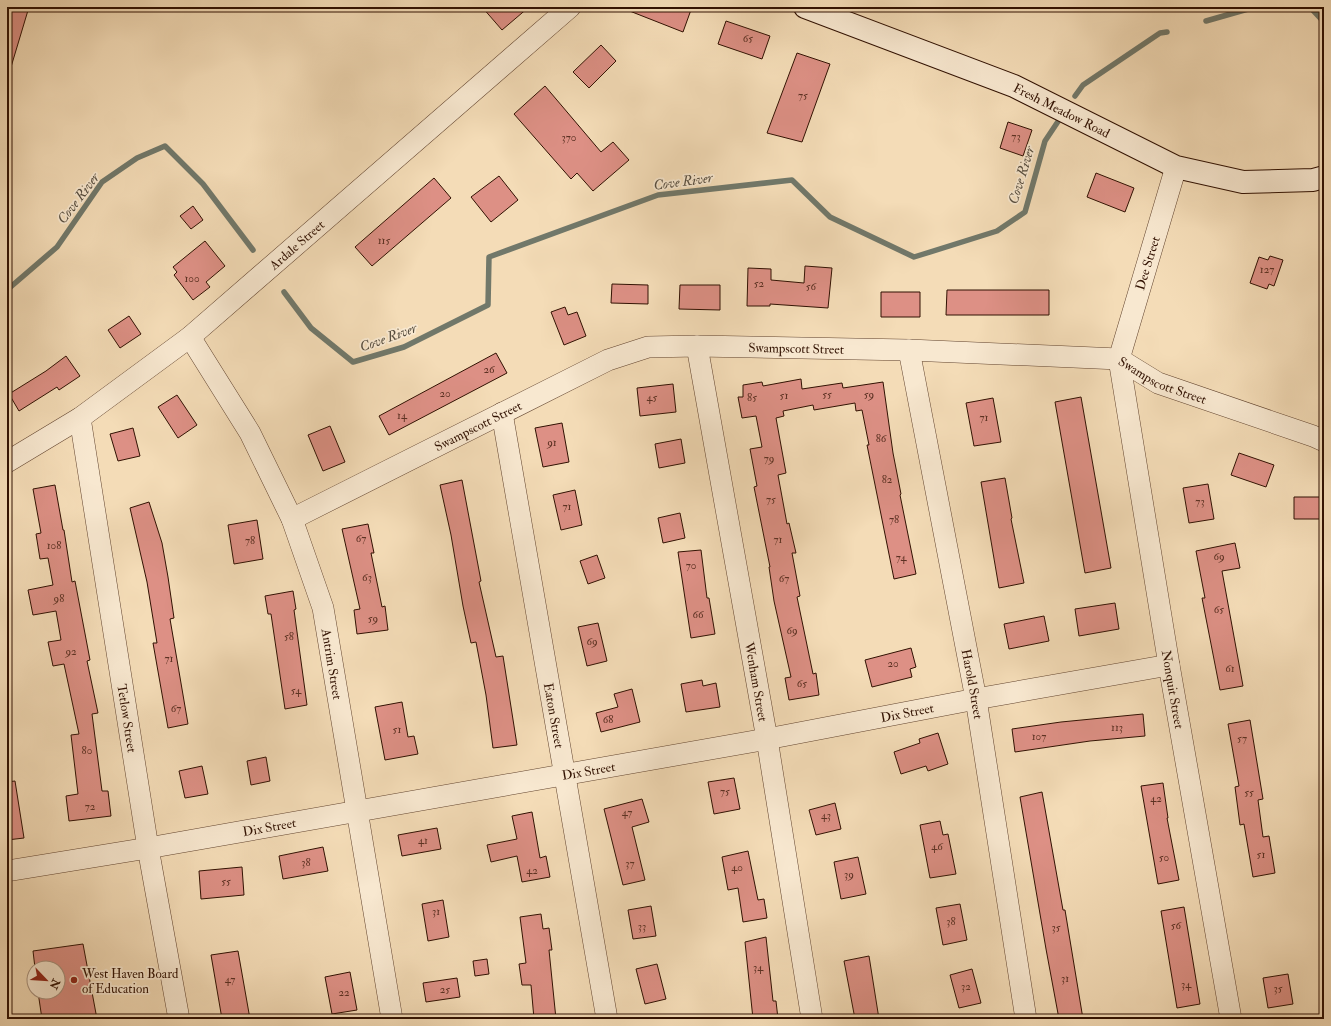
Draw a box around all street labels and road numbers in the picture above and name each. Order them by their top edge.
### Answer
street label: Fresh Meadow Road [1011,80,1113,142]
street label: Ardale Street [266,217,328,274]
street label: Dee Street [1132,234,1164,292]
street label: Swampscott Street [748,340,844,358]
street label: Swampscott Street [1115,354,1208,408]
street label: Swampscott Street [432,398,525,455]
street label: Antrim Street [317,627,345,701]
street label: Wenham Street [741,640,771,723]
street label: Harold Street [958,648,986,720]
street label: Nonquit Street [1158,649,1187,730]
street label: Eaton Street [540,682,567,750]
street label: Tetlow Street [113,683,140,754]
street label: Dix Street [879,700,935,726]
street label: Dix Street [561,759,616,784]
street label: Dix Street [241,815,297,840]

